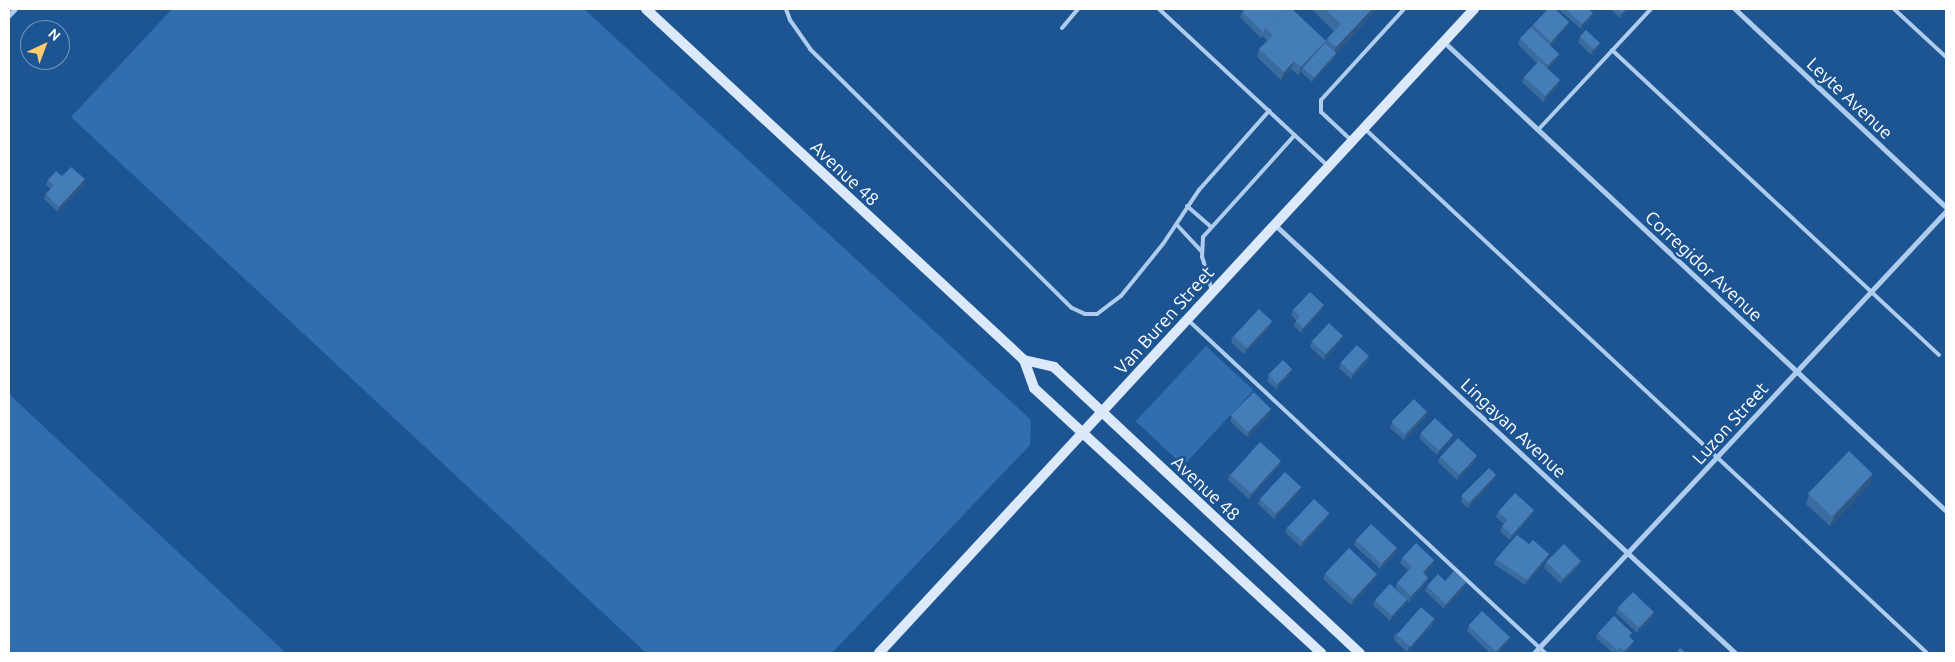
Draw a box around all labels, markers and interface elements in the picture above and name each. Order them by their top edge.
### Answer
north arrow [20,20,70,70]
text: N [45,25,64,44]
street label: Leyte Avenue [1803,53,1897,143]
street label: Avenue 48 [807,136,883,210]
street label: Corregidor Avenue [1641,206,1767,326]
street label: Van Buren Street [1110,262,1218,378]
street label: Lingayan Avenue [1457,374,1571,482]
street label: Luzon Street [1688,378,1772,468]
street label: Avenue 48 [1168,451,1244,525]

